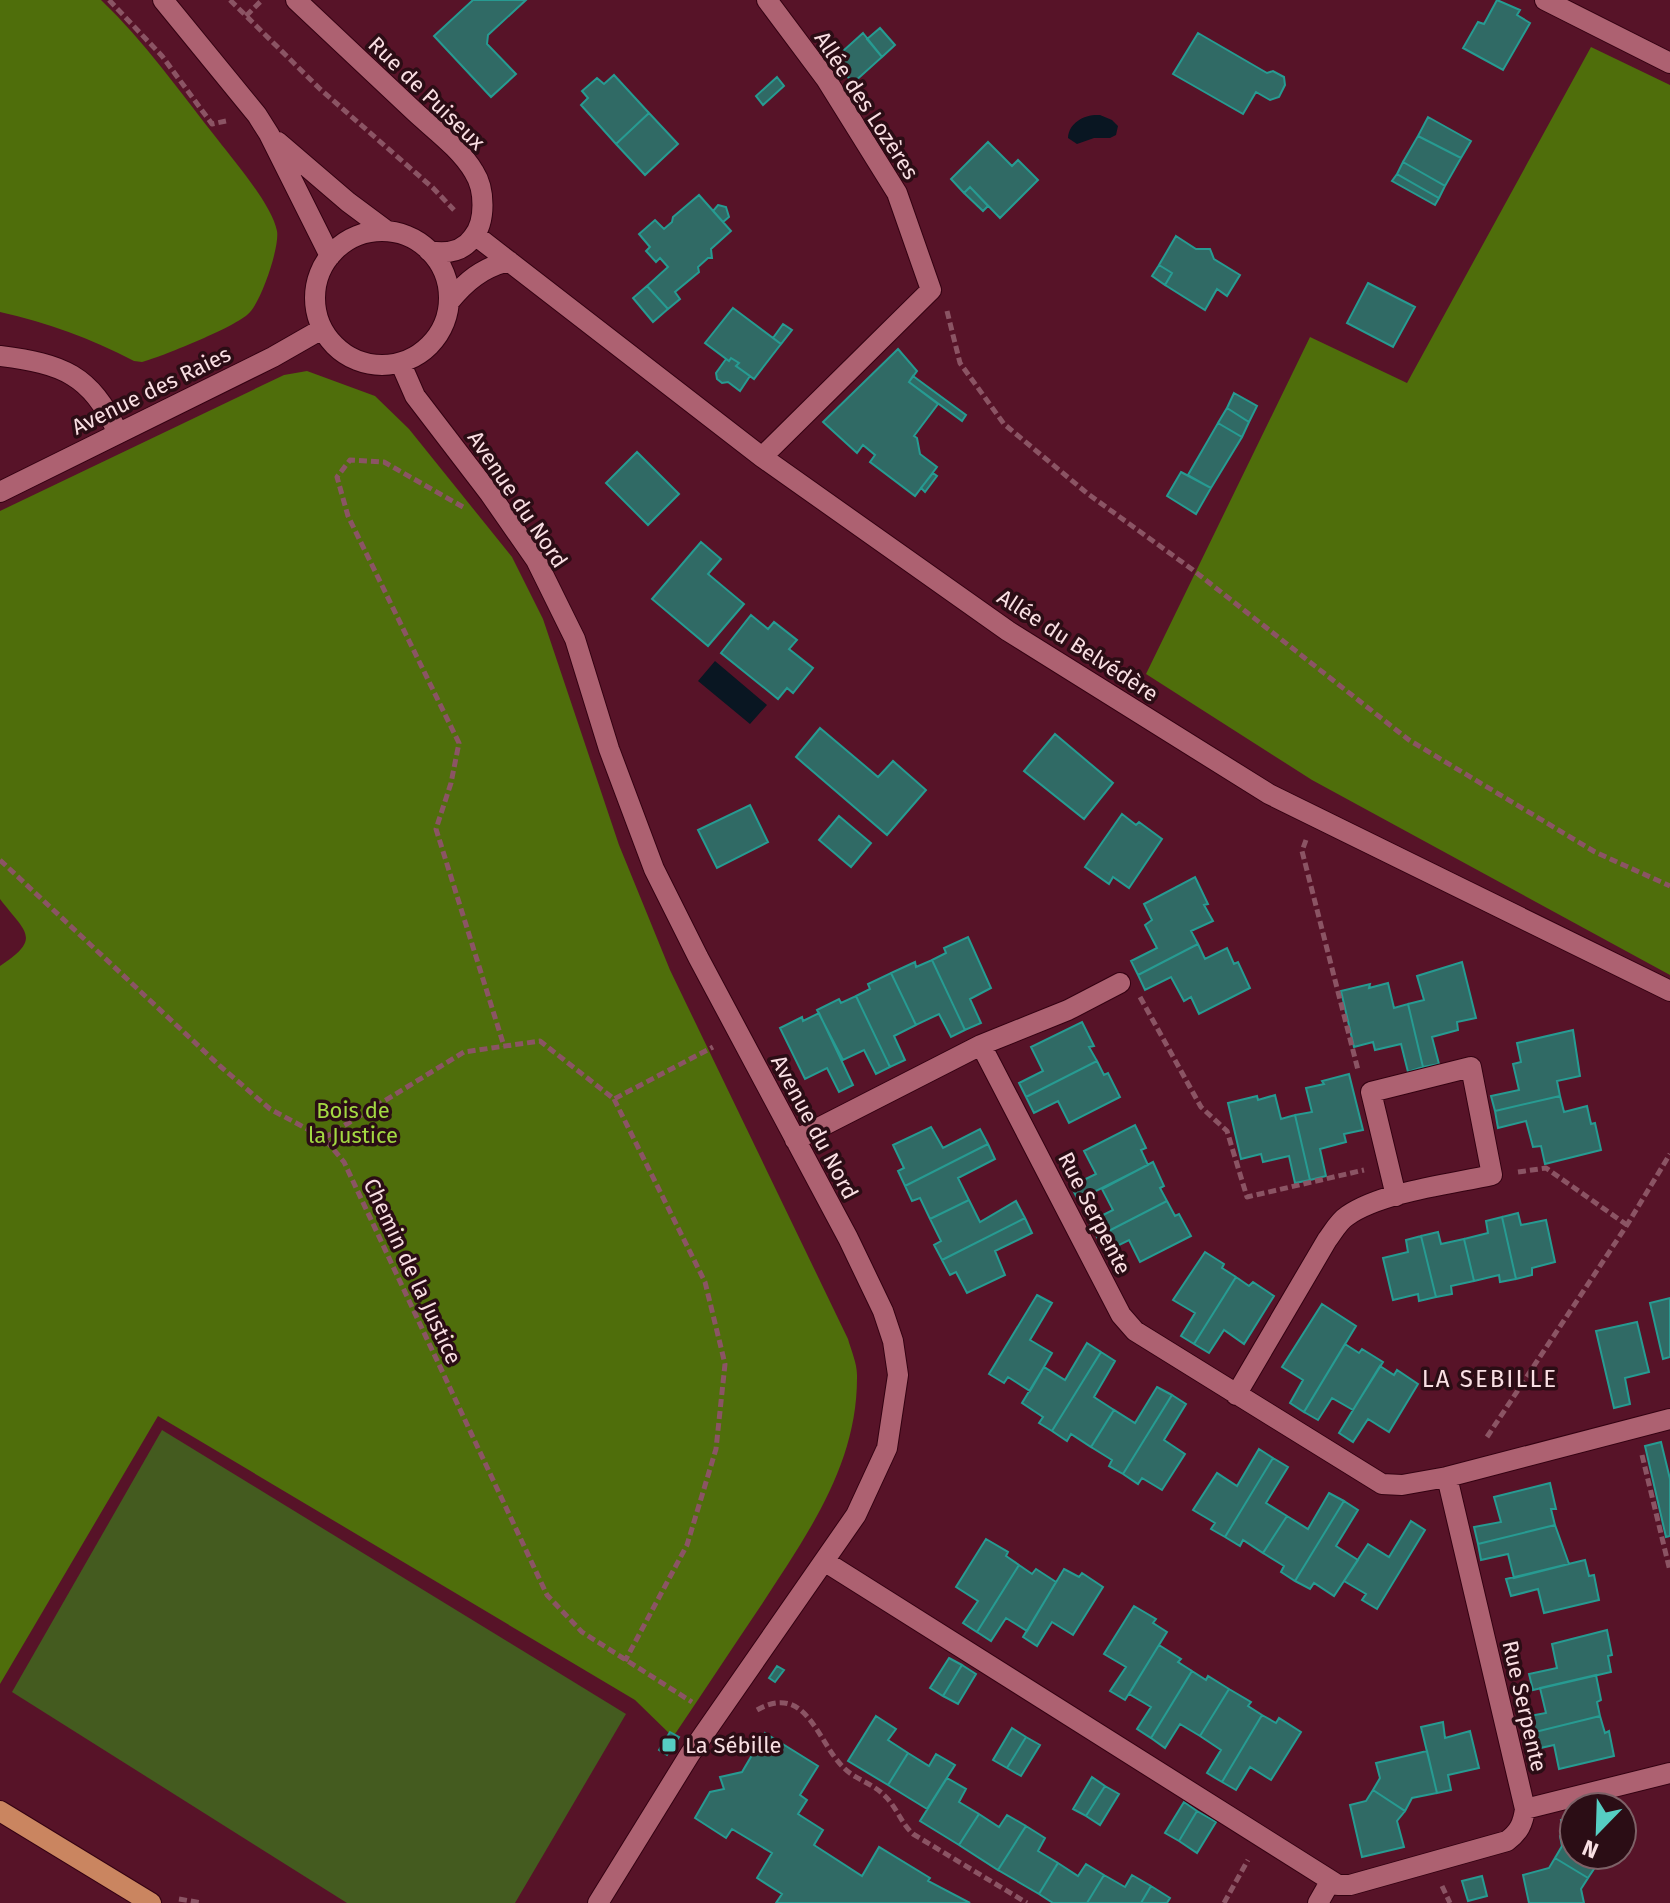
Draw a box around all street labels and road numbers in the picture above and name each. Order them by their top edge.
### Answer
street label: Allée des Lozères [809,26,924,184]
street label: Rue de Puiseux [363,31,491,156]
street label: Avenue des Raies [67,340,235,441]
street label: Avenue du Nord [462,426,573,573]
street label: Allée du Belvédère [992,583,1163,707]
street label: Avenue du Nord [765,1050,864,1204]
street label: Rue Serpente [1052,1147,1137,1279]
street label: Chemin de la Justice [358,1174,467,1368]
street label: Rue Serpente [1496,1638,1553,1774]

